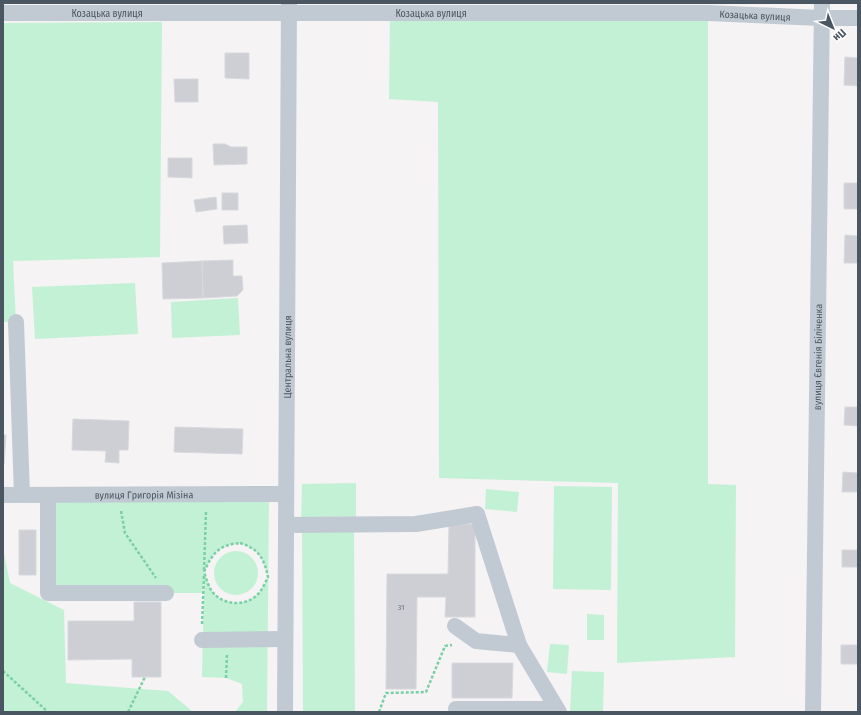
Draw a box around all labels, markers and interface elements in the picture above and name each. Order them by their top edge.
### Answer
street label: Козацька вулиця [71,8,143,20]
street label: Козацька вулиця [395,8,467,20]
north arrow [813,8,853,48]
street label: Козацька вулиця [719,9,791,24]
text: Пн [830,26,848,44]
street label: вулиця Євгенія Біліченка [812,304,825,410]
street label: Центральна вулиця [282,315,294,399]
street label: вулиця Григорія Мізіна [95,488,193,502]
house number: 31 [398,603,404,612]

